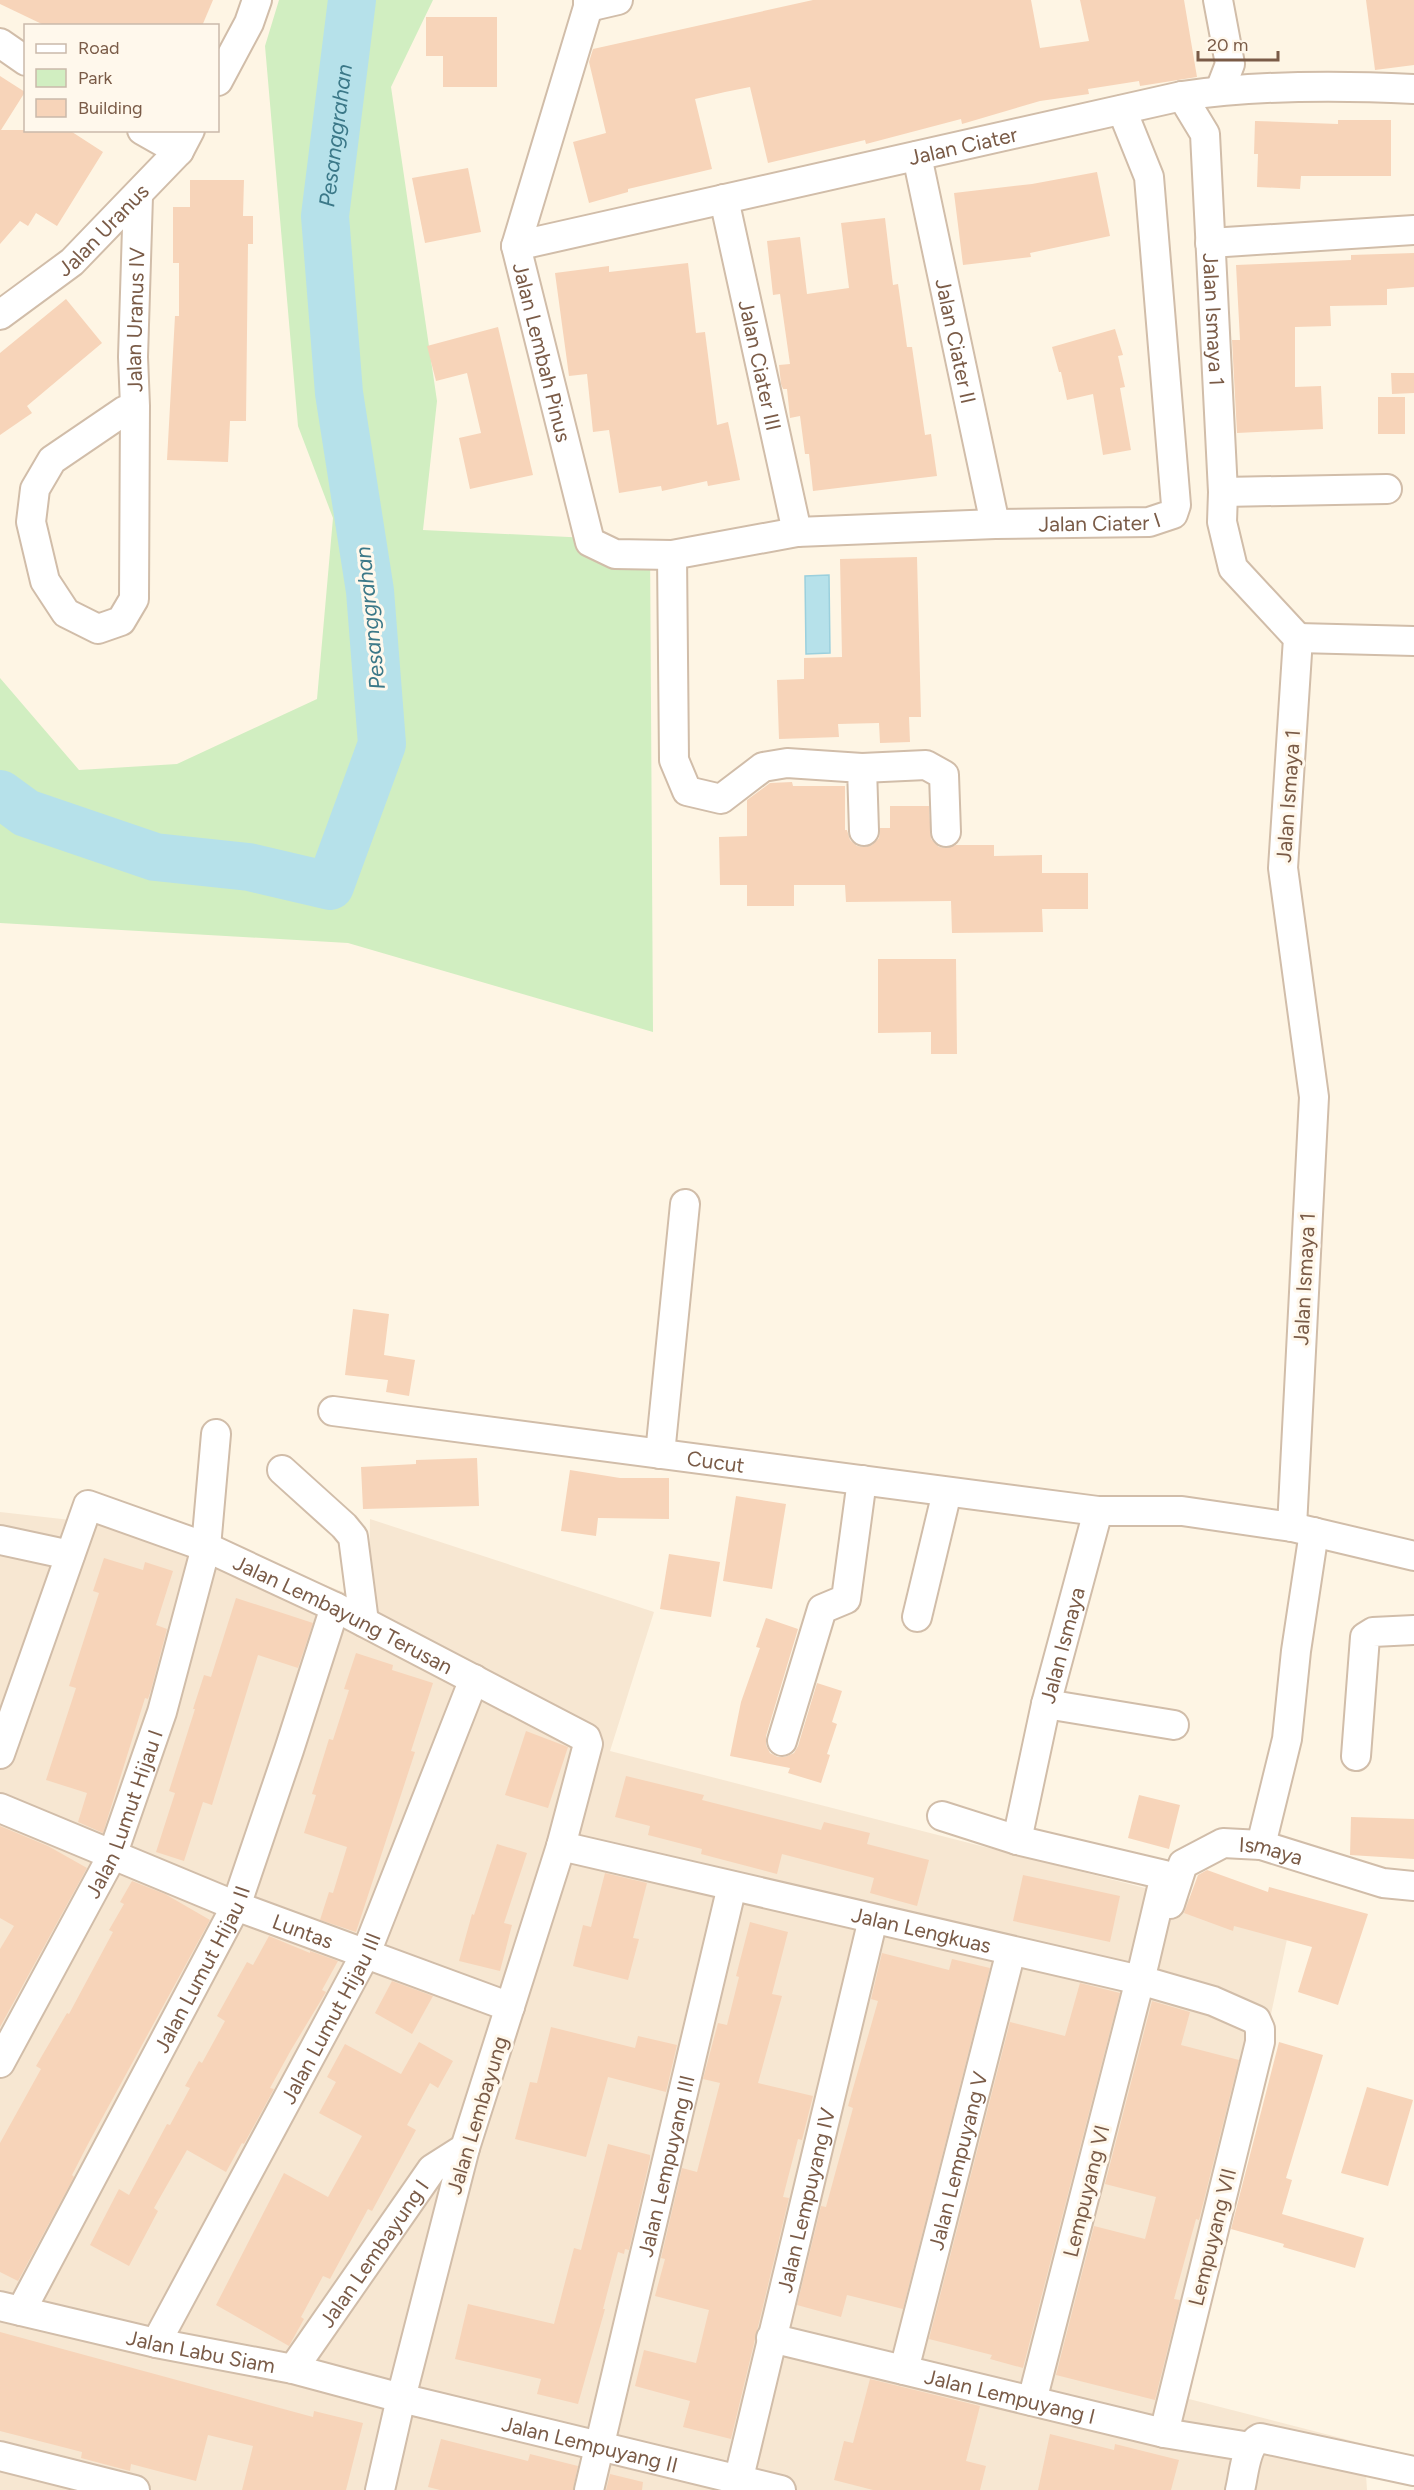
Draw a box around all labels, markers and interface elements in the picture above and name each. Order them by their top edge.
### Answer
legend [24,24,219,132]
scale bar [1198,24,1278,62]
text: 20 m [1207,34,1248,56]
text: Road [78,37,119,59]
water label: Pesanggrahan [313,62,357,209]
text: Park [78,67,113,89]
text: Building [78,97,143,119]
street label: Jalan Ciater [906,121,1020,170]
street label: Jalan Uranus [52,178,153,281]
street label: Jalan Uranus IV [120,246,149,393]
street label: Jalan Ismaya 1 [1198,252,1230,386]
street label: Jalan Lembah Pinus [508,260,577,445]
street label: Jalan Ciater II [931,276,982,406]
street label: Jalan Ciater III [734,297,787,433]
street label: Jalan Ciater I [1038,507,1164,536]
water label: Pesanggrahan [349,545,391,691]
street label: Jalan Ismaya 1 [1271,729,1305,863]
street label: Jalan Ismaya 1 [1288,1212,1320,1346]
street label: Cucut [685,1445,746,1477]
street label: Jalan Lembayung Terusan [230,1549,457,1679]
street label: Jalan Ismaya [1034,1584,1089,1706]
street label: Jalan Lumut Hijau I [79,1726,167,1902]
street label: Ismaya [1238,1831,1306,1870]
street label: Jalan Lumut Hijau II [148,1882,255,2057]
street label: Jalan Lengkuas [849,1901,994,1958]
street label: Luntas [269,1908,337,1953]
street label: Jalan Lumut Hijau III [275,1929,385,2108]
street label: Jalan Lembayung [441,2033,513,2197]
street label: Jalan Lempuyang V [923,2068,992,2253]
street label: Jalan Lempuyang III [632,2073,699,2259]
street label: Jalan Lempuyang IV [771,2105,840,2295]
street label: Lempuyang VI [1057,2122,1115,2260]
street label: Lempuyang VII [1183,2166,1241,2308]
street label: Jalan Lembayung I [313,2174,434,2332]
street label: Jalan Labu Siam [124,2324,277,2378]
street label: Jalan Lempuyang I [922,2363,1098,2428]
street label: Jalan Lempuyang II [499,2410,681,2477]

